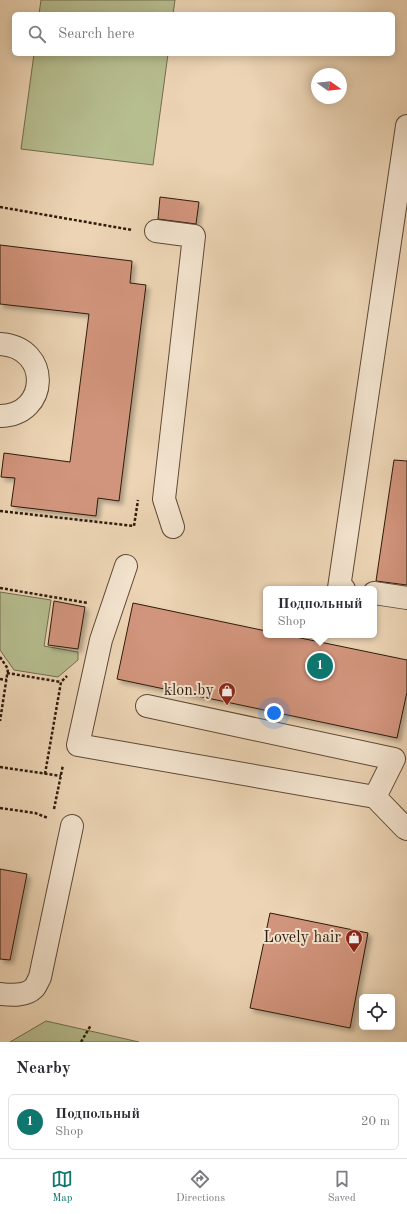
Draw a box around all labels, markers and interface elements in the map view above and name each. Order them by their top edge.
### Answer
search box [12,12,395,56]
icon: search [26,23,48,45]
text: Search here [58,27,135,42]
north arrow [311,68,347,104]
popup [263,586,377,638]
text: Подпольный [278,597,362,612]
text: Shop [278,615,306,628]
pin: 1 [307,651,333,681]
shop icon: klon.by [217,681,237,706]
place label: klon.by [164,683,215,699]
your location [264,703,284,723]
shop icon: Lovely hair [344,928,364,953]
place label: Lovely hair [263,930,341,946]
map controls [359,994,395,1030]
button: locate [359,994,395,1030]
text: Nearby [16,1060,71,1077]
text: Подпольный [55,1107,140,1122]
text: 1 [26,1115,34,1128]
text: 20 m [361,1115,390,1128]
text: Shop [55,1125,83,1138]
tab: Map [51,1168,73,1206]
tab: Directions [176,1168,225,1206]
tab: Saved [328,1168,356,1206]

